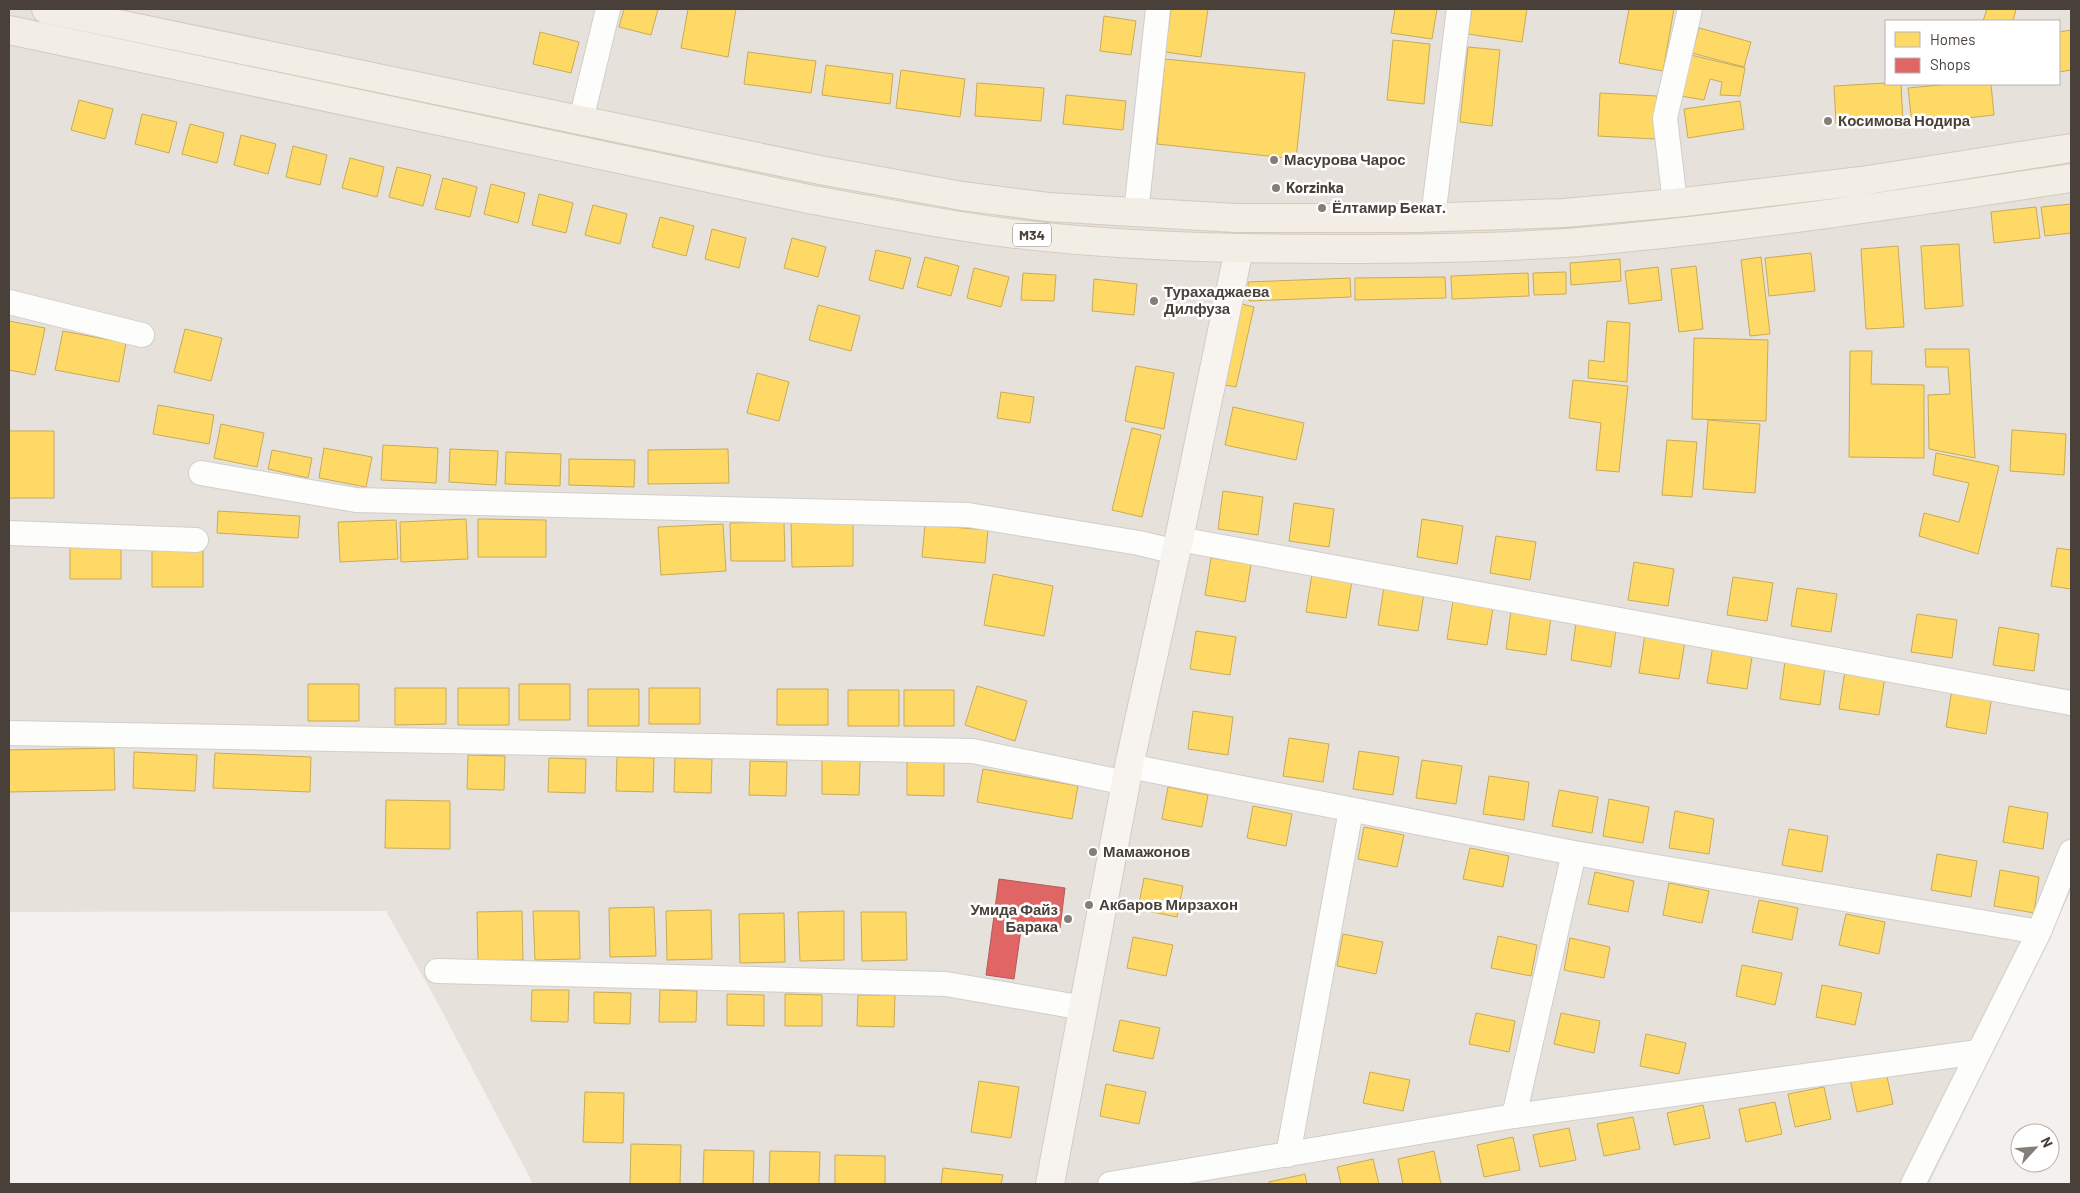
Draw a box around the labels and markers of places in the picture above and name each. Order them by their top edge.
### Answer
place label: Косимова Нодира [1838,111,1971,129]
marker: Косимова Нодира [1822,115,1834,127]
place label: Масурова Чарос [1284,150,1406,168]
marker: Масурова Чарос [1268,154,1280,166]
place label: Korzinka [1286,178,1344,196]
marker: Korzinka [1270,182,1282,194]
place label: Ёлтамир Бекат. [1332,198,1446,216]
marker: Ёлтамир Бекат. [1316,202,1328,214]
place label: Турахаджаева Дилфуза [1164,282,1270,317]
marker: Турахаджаева Дилфуза [1148,295,1160,307]
place label: Мамажонов [1103,842,1190,860]
marker: Мамажонов [1087,846,1099,858]
place label: Акбаров Мирзахон [1099,895,1238,913]
marker: Акбаров Мирзахон [1083,899,1095,911]
place label: Умида Файз Барака [970,900,1059,935]
marker: Умида Файз Барака [1062,913,1074,925]

